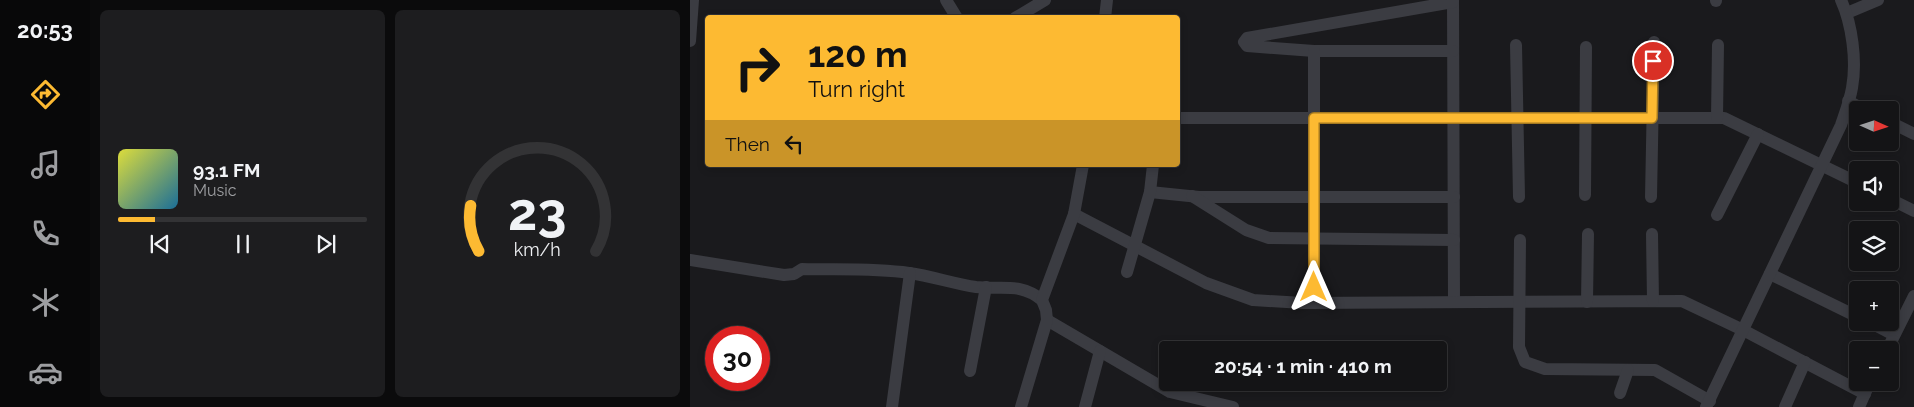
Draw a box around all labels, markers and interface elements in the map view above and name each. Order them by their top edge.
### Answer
text: 20:53 [17,17,73,43]
text: 120 m [808,34,908,75]
icon: right [725,35,790,100]
pin [1632,40,1674,82]
icon: arrive [1639,47,1667,75]
text: Turn right [808,76,905,102]
icon: directions [28,77,63,112]
north arrow [1849,101,1899,151]
map controls [1849,101,1899,391]
icon: left [780,130,808,158]
text: Then [725,133,770,155]
icon: music [28,147,63,182]
text: 93.1 FM [193,159,260,181]
button: sound [1849,161,1899,211]
text: Music [193,181,237,200]
text: 23 [508,181,567,242]
icon: phone [28,216,63,251]
button: layers [1849,221,1899,271]
icon: previous [146,230,174,258]
icon: pause [229,230,257,258]
icon: next [312,230,340,258]
text: km/h [514,239,561,260]
position arrow [1287,260,1339,312]
button: + [1849,281,1899,331]
icon: climate [28,285,63,320]
speed limit sign: 30 [705,326,770,391]
button: − [1849,341,1899,391]
icon: car [28,355,63,390]
text: 20:54 · 1 min · 410 m [1214,355,1392,377]

